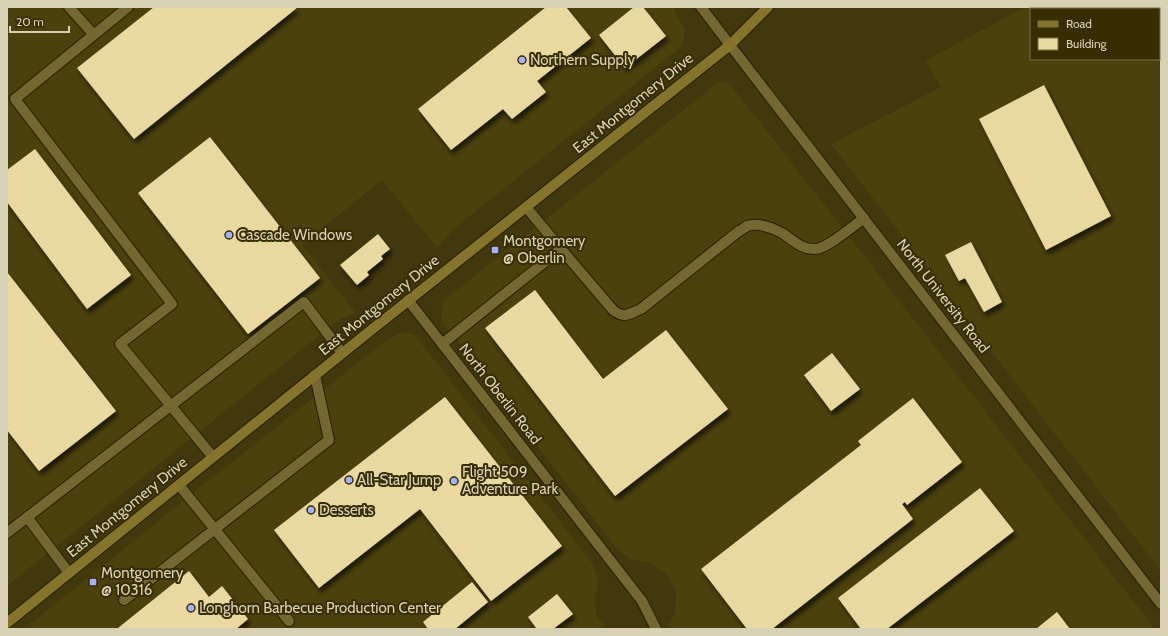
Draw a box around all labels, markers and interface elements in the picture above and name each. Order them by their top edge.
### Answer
scale bar [10,8,69,34]
legend [1030,8,1160,60]
text: 20 m [16,14,44,29]
text: Road [1066,16,1092,31]
text: Building [1066,36,1108,51]
street label: East Montgomery Drive [569,49,697,157]
place label: Northern Supply [530,51,635,69]
marker: Northern Supply [517,55,527,65]
place label: Cascade Windows [237,226,352,244]
marker: Cascade Windows [224,230,234,240]
place label: Montgomery @ Oberlin [503,232,586,267]
street label: North University Road [893,235,993,357]
marker: Montgomery @ Oberlin [490,245,500,255]
street label: East Montgomery Drive [315,251,443,359]
street label: North Oberlin Road [455,340,545,448]
street label: East Montgomery Drive [63,453,191,561]
place label: Flight 509 Adventure Park [462,463,558,498]
place label: All-Star Jump [357,471,441,489]
marker: All-Star Jump [344,475,354,485]
marker: Flight 509 Adventure Park [449,476,459,486]
place label: Desserts [319,501,374,519]
marker: Desserts [306,505,316,515]
place label: Montgomery @ 10316 [101,564,184,599]
marker: Montgomery @ 10316 [88,577,98,587]
place label: Longhorn Barbecue Production Center [199,599,441,617]
marker: Longhorn Barbecue Production Center [186,603,196,613]

